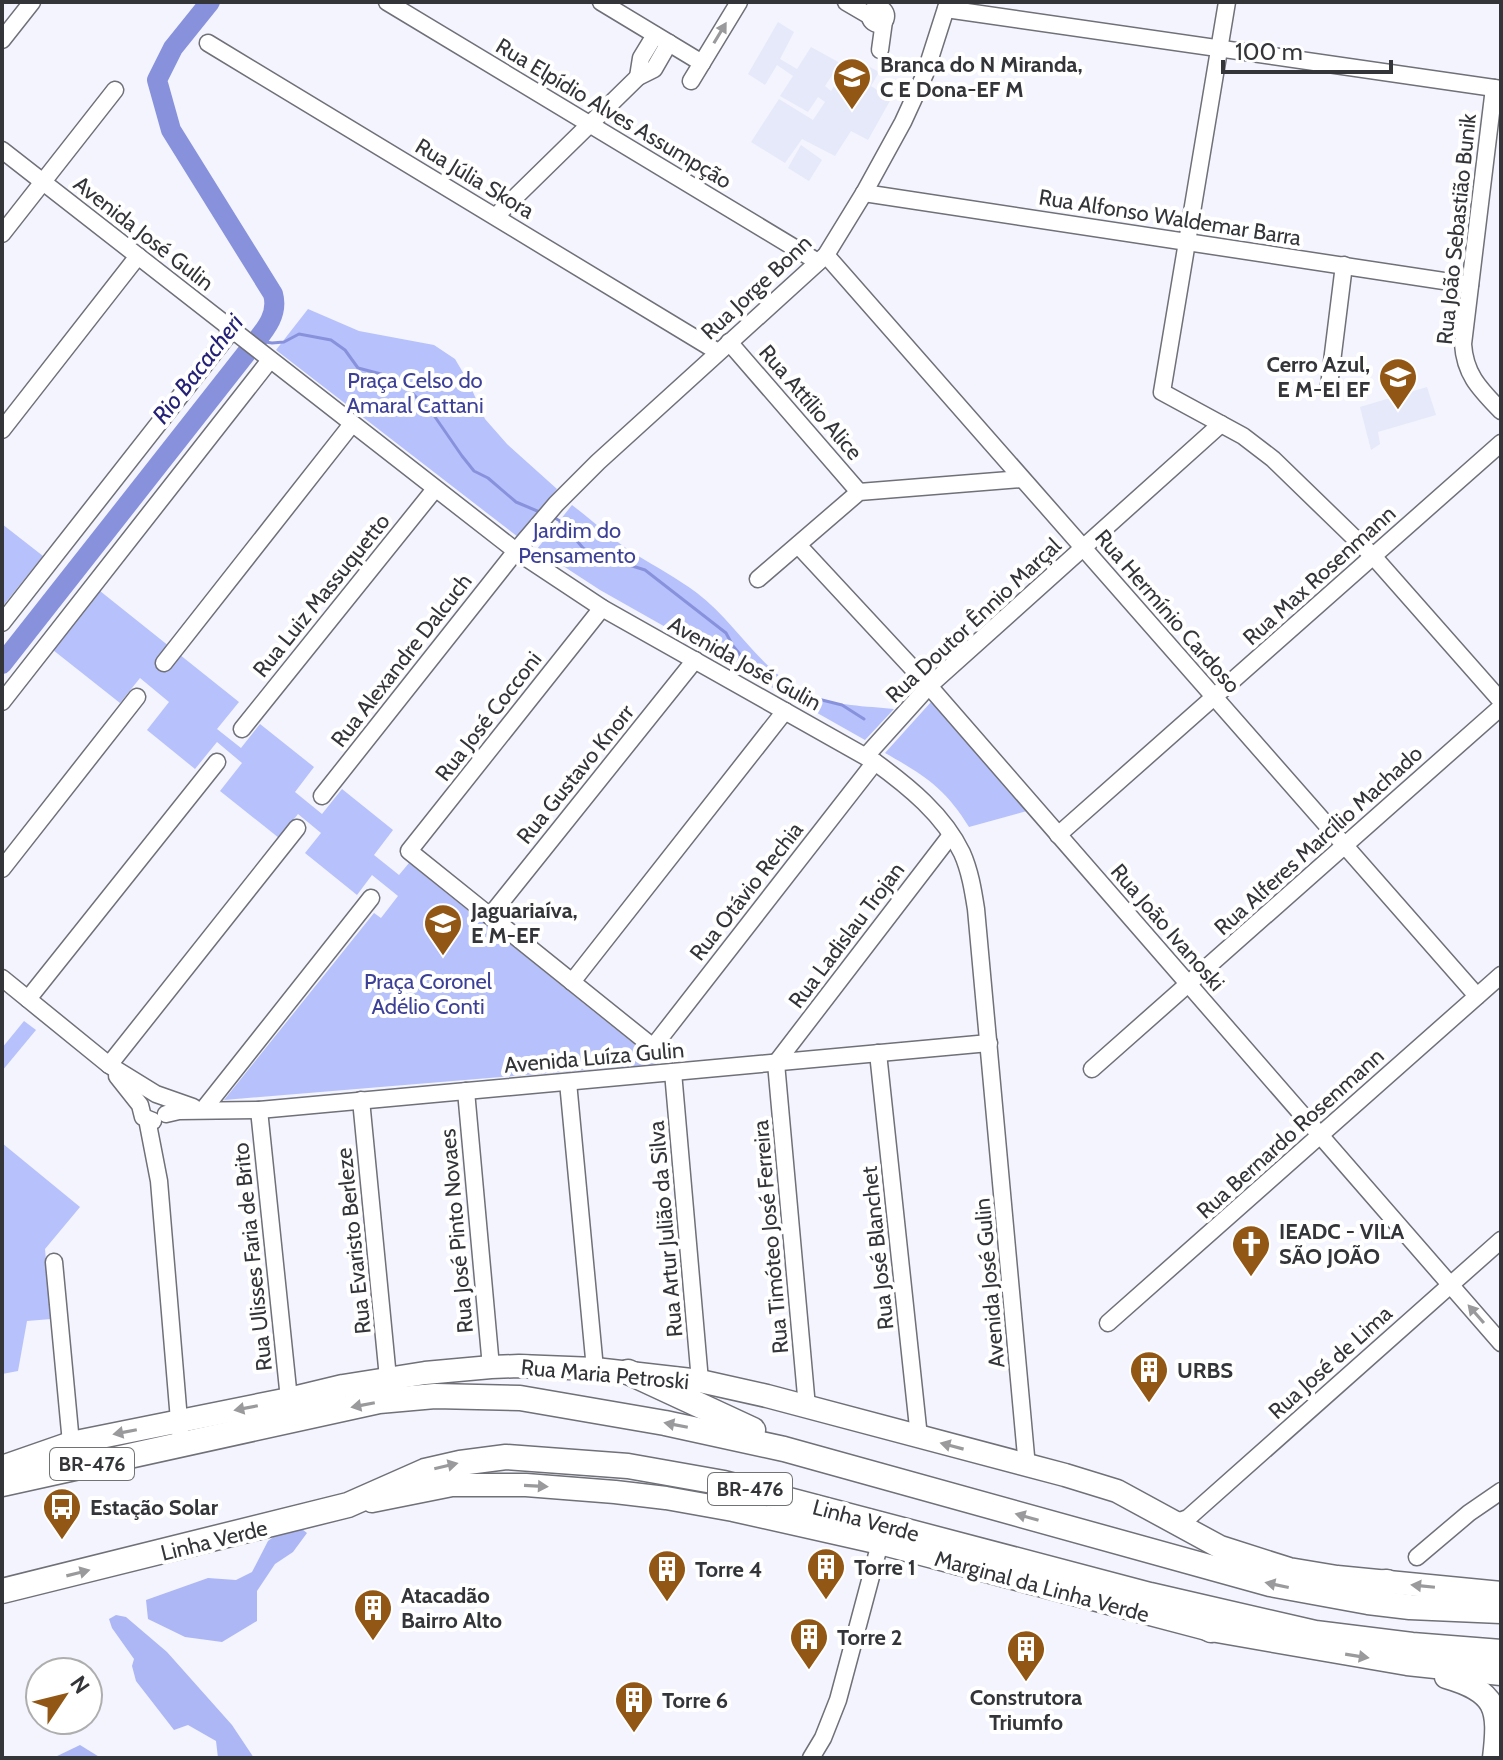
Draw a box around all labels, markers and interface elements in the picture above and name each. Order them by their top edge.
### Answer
one-way arrow [712,21,727,44]
scale bar [1223,24,1391,74]
street label: Rua Elpídio Alves Assumpção [491,32,736,195]
text: 100 m [1235,37,1303,66]
place label: Branca do N Miranda, C E Dona-EF M [880,51,1083,103]
school or university icon: Branca do N Miranda, C E Dona-EF M [831,56,873,111]
street label: Rua João Sebastião Bunik [1431,112,1482,346]
street label: Rua Júlia Skora [410,132,539,225]
street label: Avenida José Gulin [68,170,219,296]
street label: Rua Alfonso Waldemar Barra [1037,183,1303,252]
street label: Rua Jorge Bonn [695,229,817,345]
water label: Rio Bacacheri [146,308,250,429]
street label: Rua Attílio Alice [753,339,868,465]
place label: Cerro Azul, E M-EI EF [1267,351,1370,403]
school or university icon: Cerro Azul, E M-EI EF [1377,356,1419,411]
park label: Praça Celso do Amaral Cattani [346,367,484,419]
street label: Rua Max Rosenmann [1238,500,1401,651]
street label: Rua Luiz Massuquetto [247,508,396,682]
park label: Jardim do Pensamento [518,517,636,569]
street label: Rua Hermínio Cardoso [1089,524,1246,699]
street label: Rua Doutor Ênnio Marçal [880,532,1067,709]
street label: Rua Alexandre Dalcuch [325,568,478,752]
street label: Avenida José Gulin [664,610,826,717]
street label: Rua José Cocconi [429,646,547,786]
street label: Rua Gustavo Knorr [511,699,640,849]
street label: Rua Alferes Marcílio Machado [1209,740,1428,941]
street label: Rua Otávio Rechia [684,816,809,966]
street label: Rua Ladislau Trojan [783,857,910,1014]
street label: Rua João Ivanoski [1105,858,1230,996]
place label: Jaguariaíva, E M-EF [470,897,578,949]
school or university icon: Jaguariaíva, E M-EF [422,902,464,957]
park label: Praça Coronel Adélio Conti [364,968,493,1020]
street label: Avenida Luíza Gulin [503,1036,685,1079]
street label: Rua Bernardo Rosenmann [1191,1042,1389,1224]
street label: Rua Artur Julião da Silva [643,1119,688,1338]
street label: Rua Timóteo José Ferreira [747,1119,794,1355]
street label: Rua José Pinto Novaes [434,1128,479,1334]
street label: Rua Ulisses Faria de Brito [227,1141,278,1372]
street label: Rua Evaristo Berleze [330,1146,377,1336]
street label: Rua José Blanchet [855,1164,900,1331]
street label: Avenida José Gulin [969,1197,1010,1369]
place label: IEADC - VILA SÃO JOÃO [1279,1218,1405,1270]
church icon: IEADC - VILA SÃO JOÃO [1230,1223,1272,1278]
street label: Rua José de Lima [1263,1300,1398,1425]
one-way arrow [1468,1304,1485,1324]
building icon: URBS [1128,1349,1170,1404]
street label: Rua Maria Petroski [520,1354,690,1395]
place label: URBS [1177,1357,1233,1384]
one-way arrow [350,1399,375,1412]
one-way arrow [233,1402,258,1415]
one-way arrow [663,1418,688,1431]
one-way arrow [112,1426,137,1439]
one-way arrow [939,1440,964,1452]
road number: BR-476 [50,1448,134,1480]
one-way arrow [433,1459,458,1472]
road number: BR-476 [708,1473,792,1505]
one-way arrow [524,1480,549,1493]
bus stop icon: Estação Solar [41,1486,83,1541]
street label: Linha Verde [810,1493,922,1548]
place label: Estação Solar [90,1494,219,1521]
one-way arrow [1014,1510,1039,1522]
street label: Linha Verde [158,1514,270,1567]
street label: Marginal da Linha Verde [932,1545,1152,1628]
building icon: Torre 1 [805,1546,847,1601]
building icon: Torre 4 [646,1548,688,1603]
place label: Torre 1 [854,1554,916,1581]
place label: Torre 4 [695,1556,762,1583]
one-way arrow [65,1566,90,1578]
one-way arrow [1265,1579,1290,1591]
one-way arrow [1410,1579,1435,1592]
place label: Atacadão Bairro Alto [401,1582,502,1634]
building icon: Atacadão Bairro Alto [352,1587,394,1642]
building icon: Torre 2 [788,1616,830,1671]
place label: Torre 2 [837,1624,902,1651]
building icon: Construtora Triumfo [1005,1628,1047,1683]
one-way arrow [1345,1651,1370,1663]
north arrow [24,1656,104,1736]
text: N [64,1671,95,1699]
building icon: Torre 6 [613,1679,655,1734]
place label: Construtora Triumfo [970,1684,1082,1736]
place label: Torre 6 [662,1687,728,1714]

